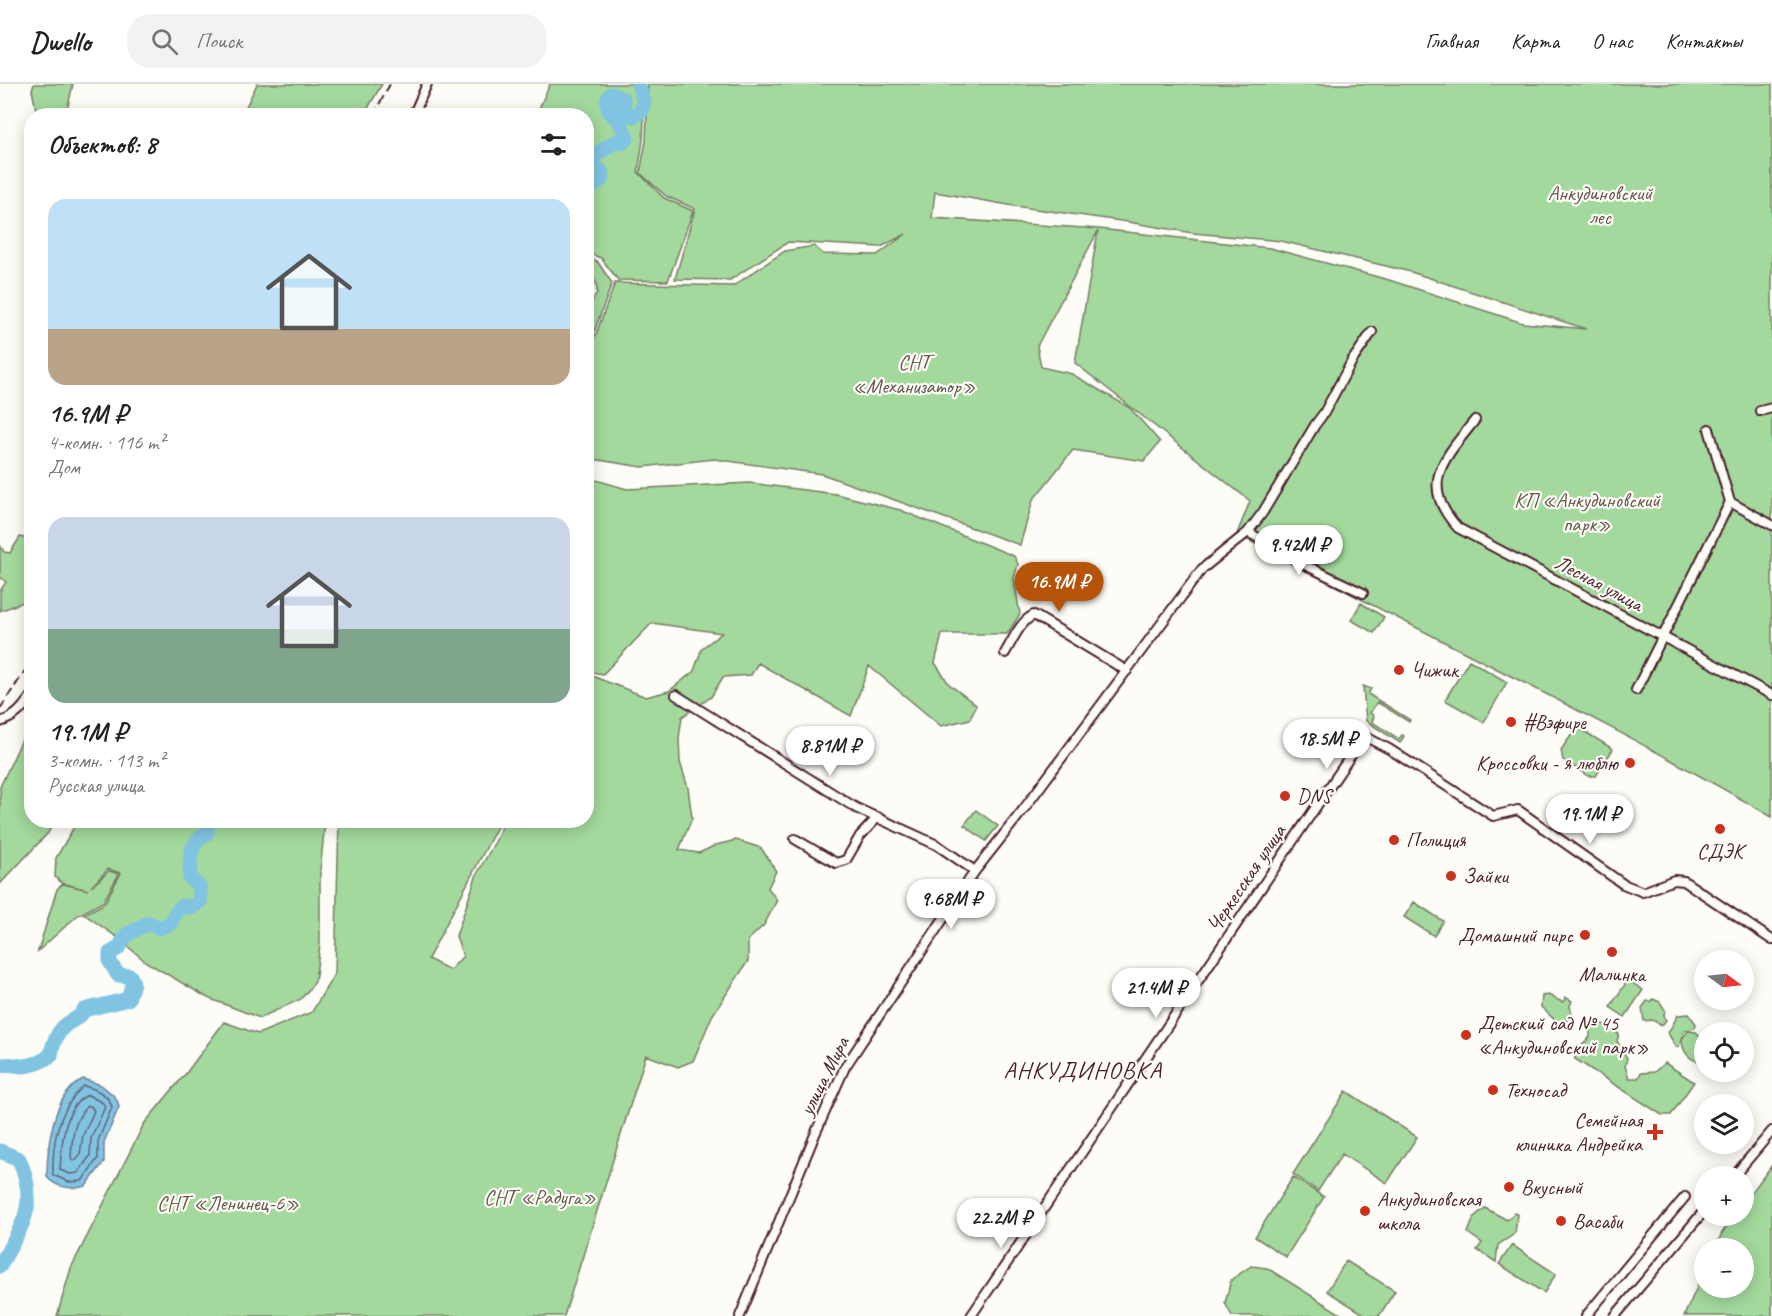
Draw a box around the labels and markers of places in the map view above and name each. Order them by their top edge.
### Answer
pin: 9.42M ₽ [1244,525,1354,576]
pin: 16.9M ₽ [1004,562,1114,613]
place label: Чижик [1411,657,1460,683]
marker: Чижик [1392,663,1406,677]
place label: #Вэфире [1523,709,1587,735]
marker: #Вэфире [1504,715,1518,729]
pin: 18.5M ₽ [1272,719,1382,770]
pin: 8.81M ₽ [775,726,885,777]
place label: Кроссовки - я люблю [1476,750,1619,776]
marker: Кроссовки - я люблю [1623,756,1637,770]
place label: DNS [1297,783,1334,809]
marker: DNS [1278,789,1292,803]
pin: 19.1M ₽ [1535,794,1645,845]
marker: СДЭК [1713,822,1727,836]
place label: Полиция [1406,827,1467,853]
marker: Полиция [1387,833,1401,847]
place label: СДЭК [1697,838,1748,864]
place label: Зайки [1463,863,1509,889]
marker: Зайки [1444,869,1458,883]
pin: 9.68M ₽ [896,879,1006,930]
place label: Домашний пирс [1458,922,1574,948]
marker: Домашний пирс [1578,928,1592,942]
marker: Малинка [1605,945,1619,959]
place label: Малинка [1579,961,1648,987]
pin: 21.4M ₽ [1101,968,1211,1019]
place label: Детский сад № 45 «Анкудиновский парк» [1478,1010,1649,1060]
marker: Детский сад № 45 «Анкудиновский парк» [1459,1028,1473,1042]
place label: Техносад [1505,1077,1569,1103]
marker: Техносад [1486,1083,1500,1097]
place label: Семейная клиника Андрейка [1515,1107,1644,1157]
marker: Семейная клиника Андрейка [1646,1123,1664,1141]
place label: Вкусный [1521,1174,1584,1200]
marker: Вкусный [1502,1180,1516,1194]
place label: Анкудиновская школа [1377,1186,1482,1236]
pin: 22.2M ₽ [946,1198,1056,1249]
marker: Анкудиновская школа [1358,1204,1372,1218]
place label: Васаби [1573,1208,1624,1234]
marker: Васаби [1554,1214,1568,1228]

